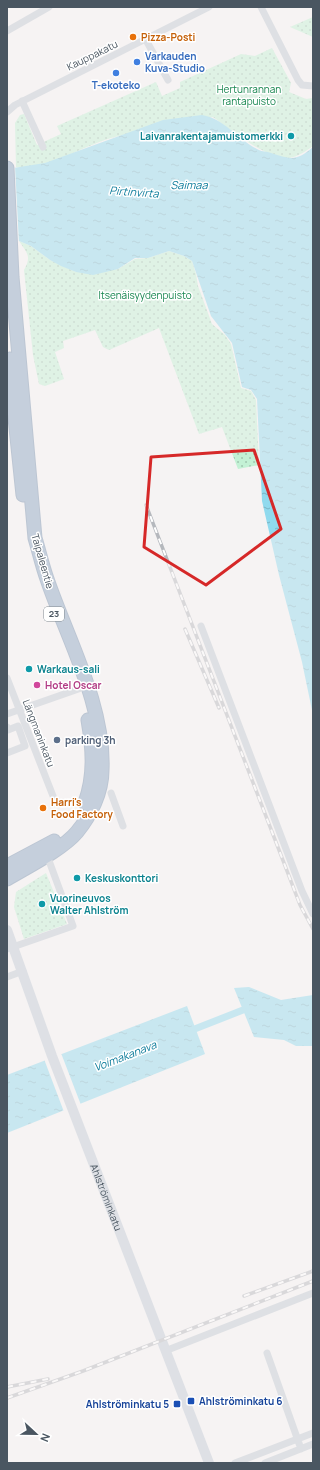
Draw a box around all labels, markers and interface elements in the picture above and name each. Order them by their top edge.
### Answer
place label: Pizza-Posti [141,30,195,44]
marker: Pizza-Posti [128,32,138,42]
street label: Kauppakatu [64,37,120,73]
place label: Varkauden Kuva-Studio [145,49,205,75]
marker: Varkauden Kuva-Studio [132,57,142,67]
marker: T-ekoteko [111,68,121,78]
place label: T-ekoteko [92,78,140,92]
park label: Hertunrannan rantapuisto [217,82,281,108]
place label: Laivanrakentajamuistomerkki [140,129,283,143]
marker: Laivanrakentajamuistomerkki [286,131,296,141]
water label: Saimaa [170,177,208,192]
water label: Pirtinvirta [109,182,160,201]
park label: Itsenäisyydenpuisto [98,288,192,302]
street label: Taipaleentie [28,532,58,590]
road number: 23 [44,607,64,621]
place label: Warkaus-sali [37,662,100,676]
marker: Warkaus-sali [24,664,34,674]
place label: Hotel Oscar [45,678,102,692]
marker: Hotel Oscar [32,680,42,690]
street label: Längmaninkatu [20,697,58,769]
place label: parking 3h [65,733,116,747]
marker: parking 3h [52,735,62,745]
place label: Harri's Food Factory [51,795,113,821]
marker: Harri's Food Factory [38,803,48,813]
place label: Keskuskonttori [85,871,158,885]
marker: Keskuskonttori [72,873,82,883]
place label: Vuorineuvos Walter Ahlström [50,891,129,917]
marker: Vuorineuvos Walter Ahlström [37,899,47,909]
water label: Voimakanava [91,1036,159,1074]
street label: Ahlströminkatu [87,1162,126,1233]
place label: Ahlströminkatu 6 [199,1394,283,1408]
marker: Ahlströminkatu 6 [186,1396,196,1406]
place label: Ahlströminkatu 5 [86,1397,169,1411]
marker: Ahlströminkatu 5 [172,1399,182,1409]
north arrow [16,1414,56,1454]
text: N [37,1431,54,1444]

